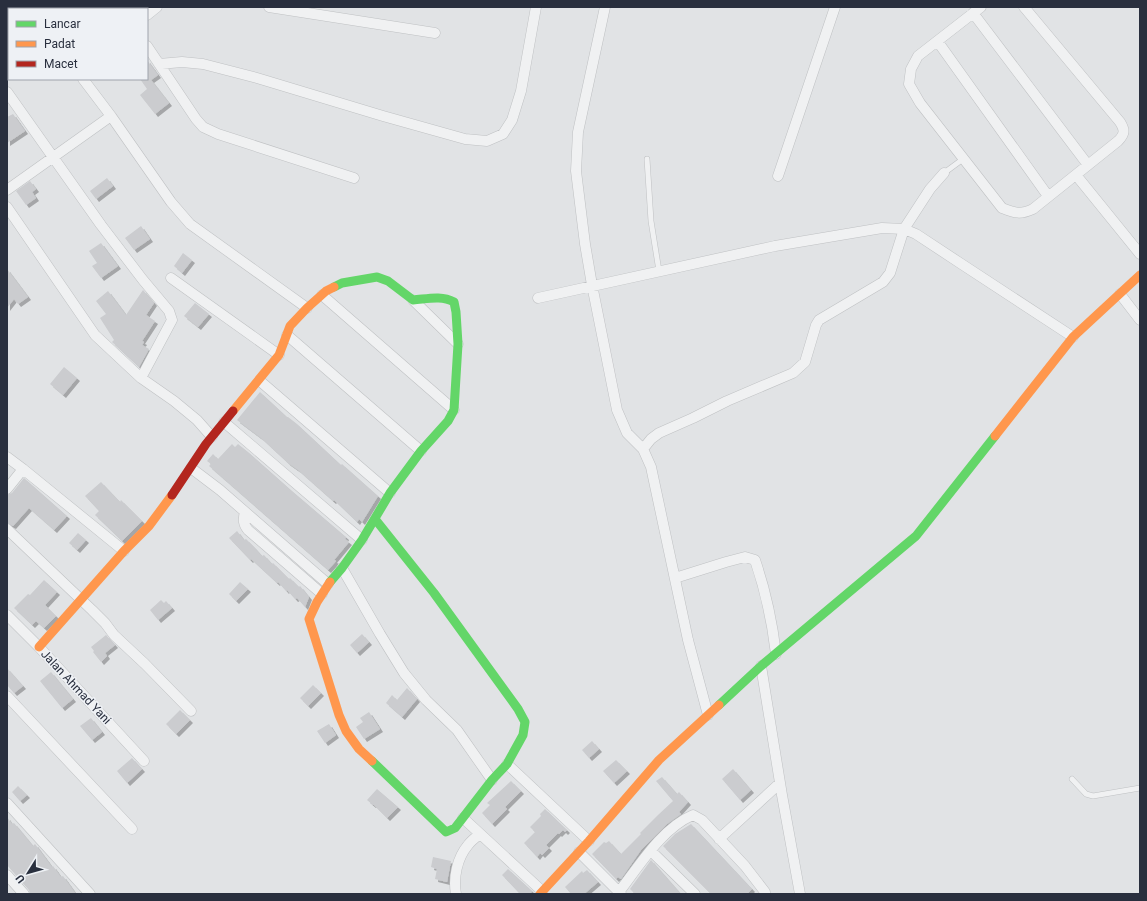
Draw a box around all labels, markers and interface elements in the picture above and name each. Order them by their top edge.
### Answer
legend [8,8,148,80]
text: Lancar [44,17,81,31]
text: Padat [44,37,75,51]
text: Macet [44,57,78,71]
street label: Jalan Ahmad Yani [38,647,114,727]
north arrow [8,853,48,893]
text: U [13,872,28,886]

